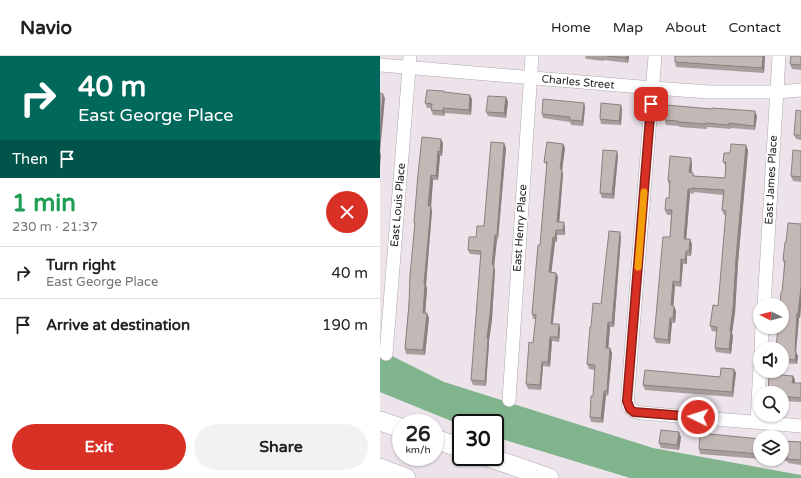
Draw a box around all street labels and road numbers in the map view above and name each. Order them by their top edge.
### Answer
street label: Charles Street [541,72,615,92]
street label: East James Place [762,135,780,225]
street label: East Louis Place [388,162,408,248]
street label: East Henry Place [510,184,530,272]

